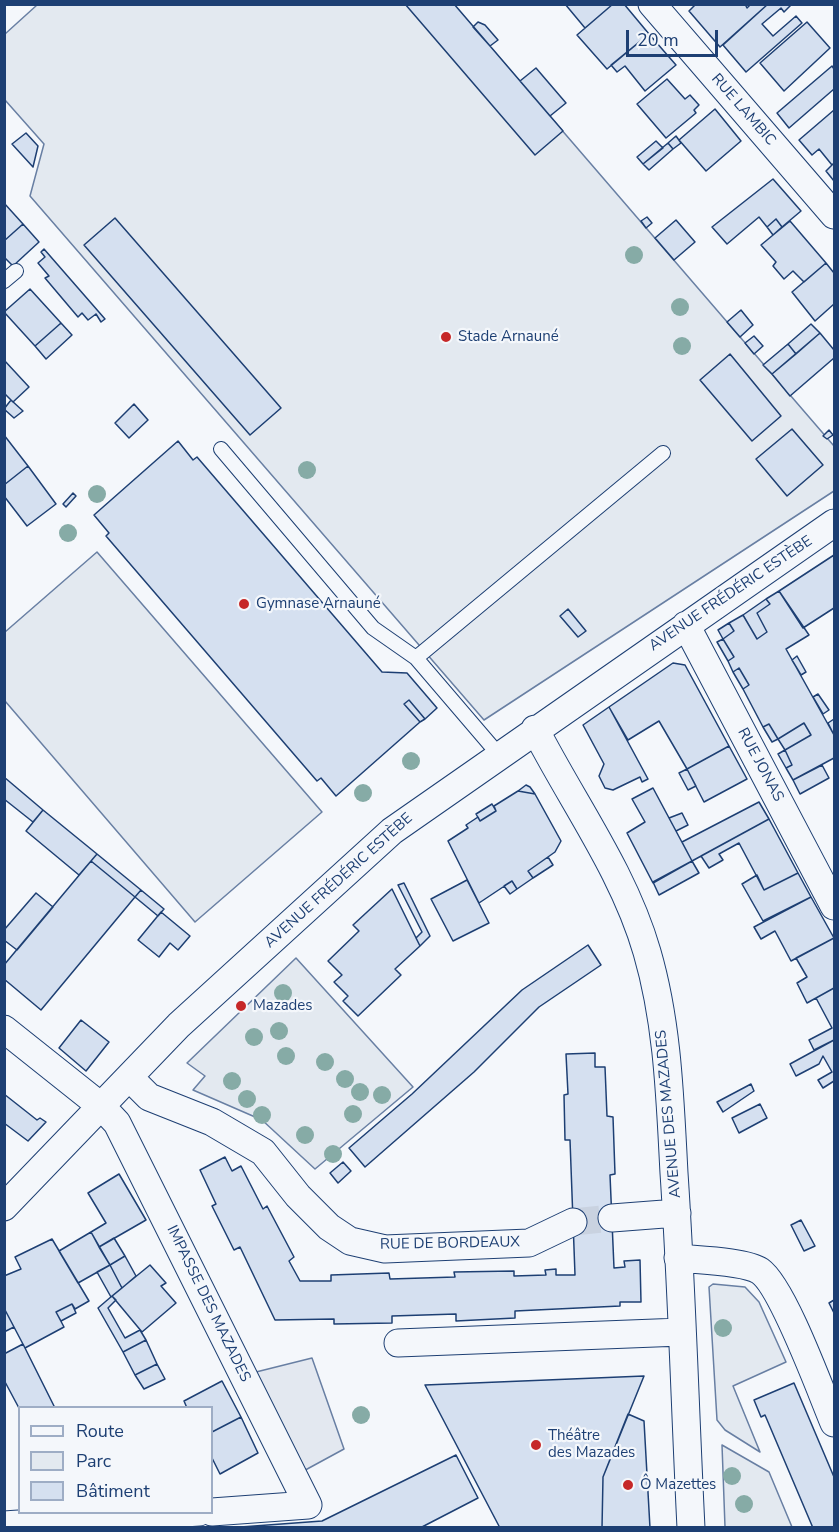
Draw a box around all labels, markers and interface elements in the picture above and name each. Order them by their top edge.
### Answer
scale bar [629,18,720,56]
text: 20 m [637,28,679,52]
street label: RUE LAMBIC [707,70,779,150]
place label: Stade Arnauné [458,328,559,346]
marker: Stade Arnauné [439,330,453,344]
street label: AVENUE FRÉDÉRIC ESTÈBE [646,533,816,655]
place label: Gymnase Arnauné [256,595,381,613]
marker: Gymnase Arnauné [237,597,251,611]
street label: RUE JONAS [733,725,787,805]
street label: AVENUE FRÉDÉRIC ESTÈBE [261,810,417,952]
place label: Mazades [253,997,313,1015]
marker: Mazades [234,999,248,1013]
street label: AVENUE DES MAZADES [653,1029,685,1199]
street label: IMPASSE DES MAZADES [162,1223,254,1385]
street label: RUE DE BORDEAUX [380,1234,520,1254]
legend [18,1406,213,1514]
text: Route [76,1419,124,1443]
place label: Théâtre des Mazades [548,1427,635,1462]
marker: Théâtre des Mazades [529,1438,543,1452]
text: Parc [76,1449,111,1473]
place label: Ô Mazettes [640,1476,716,1494]
marker: Ô Mazettes [621,1478,635,1492]
text: Bâtiment [76,1479,150,1503]

